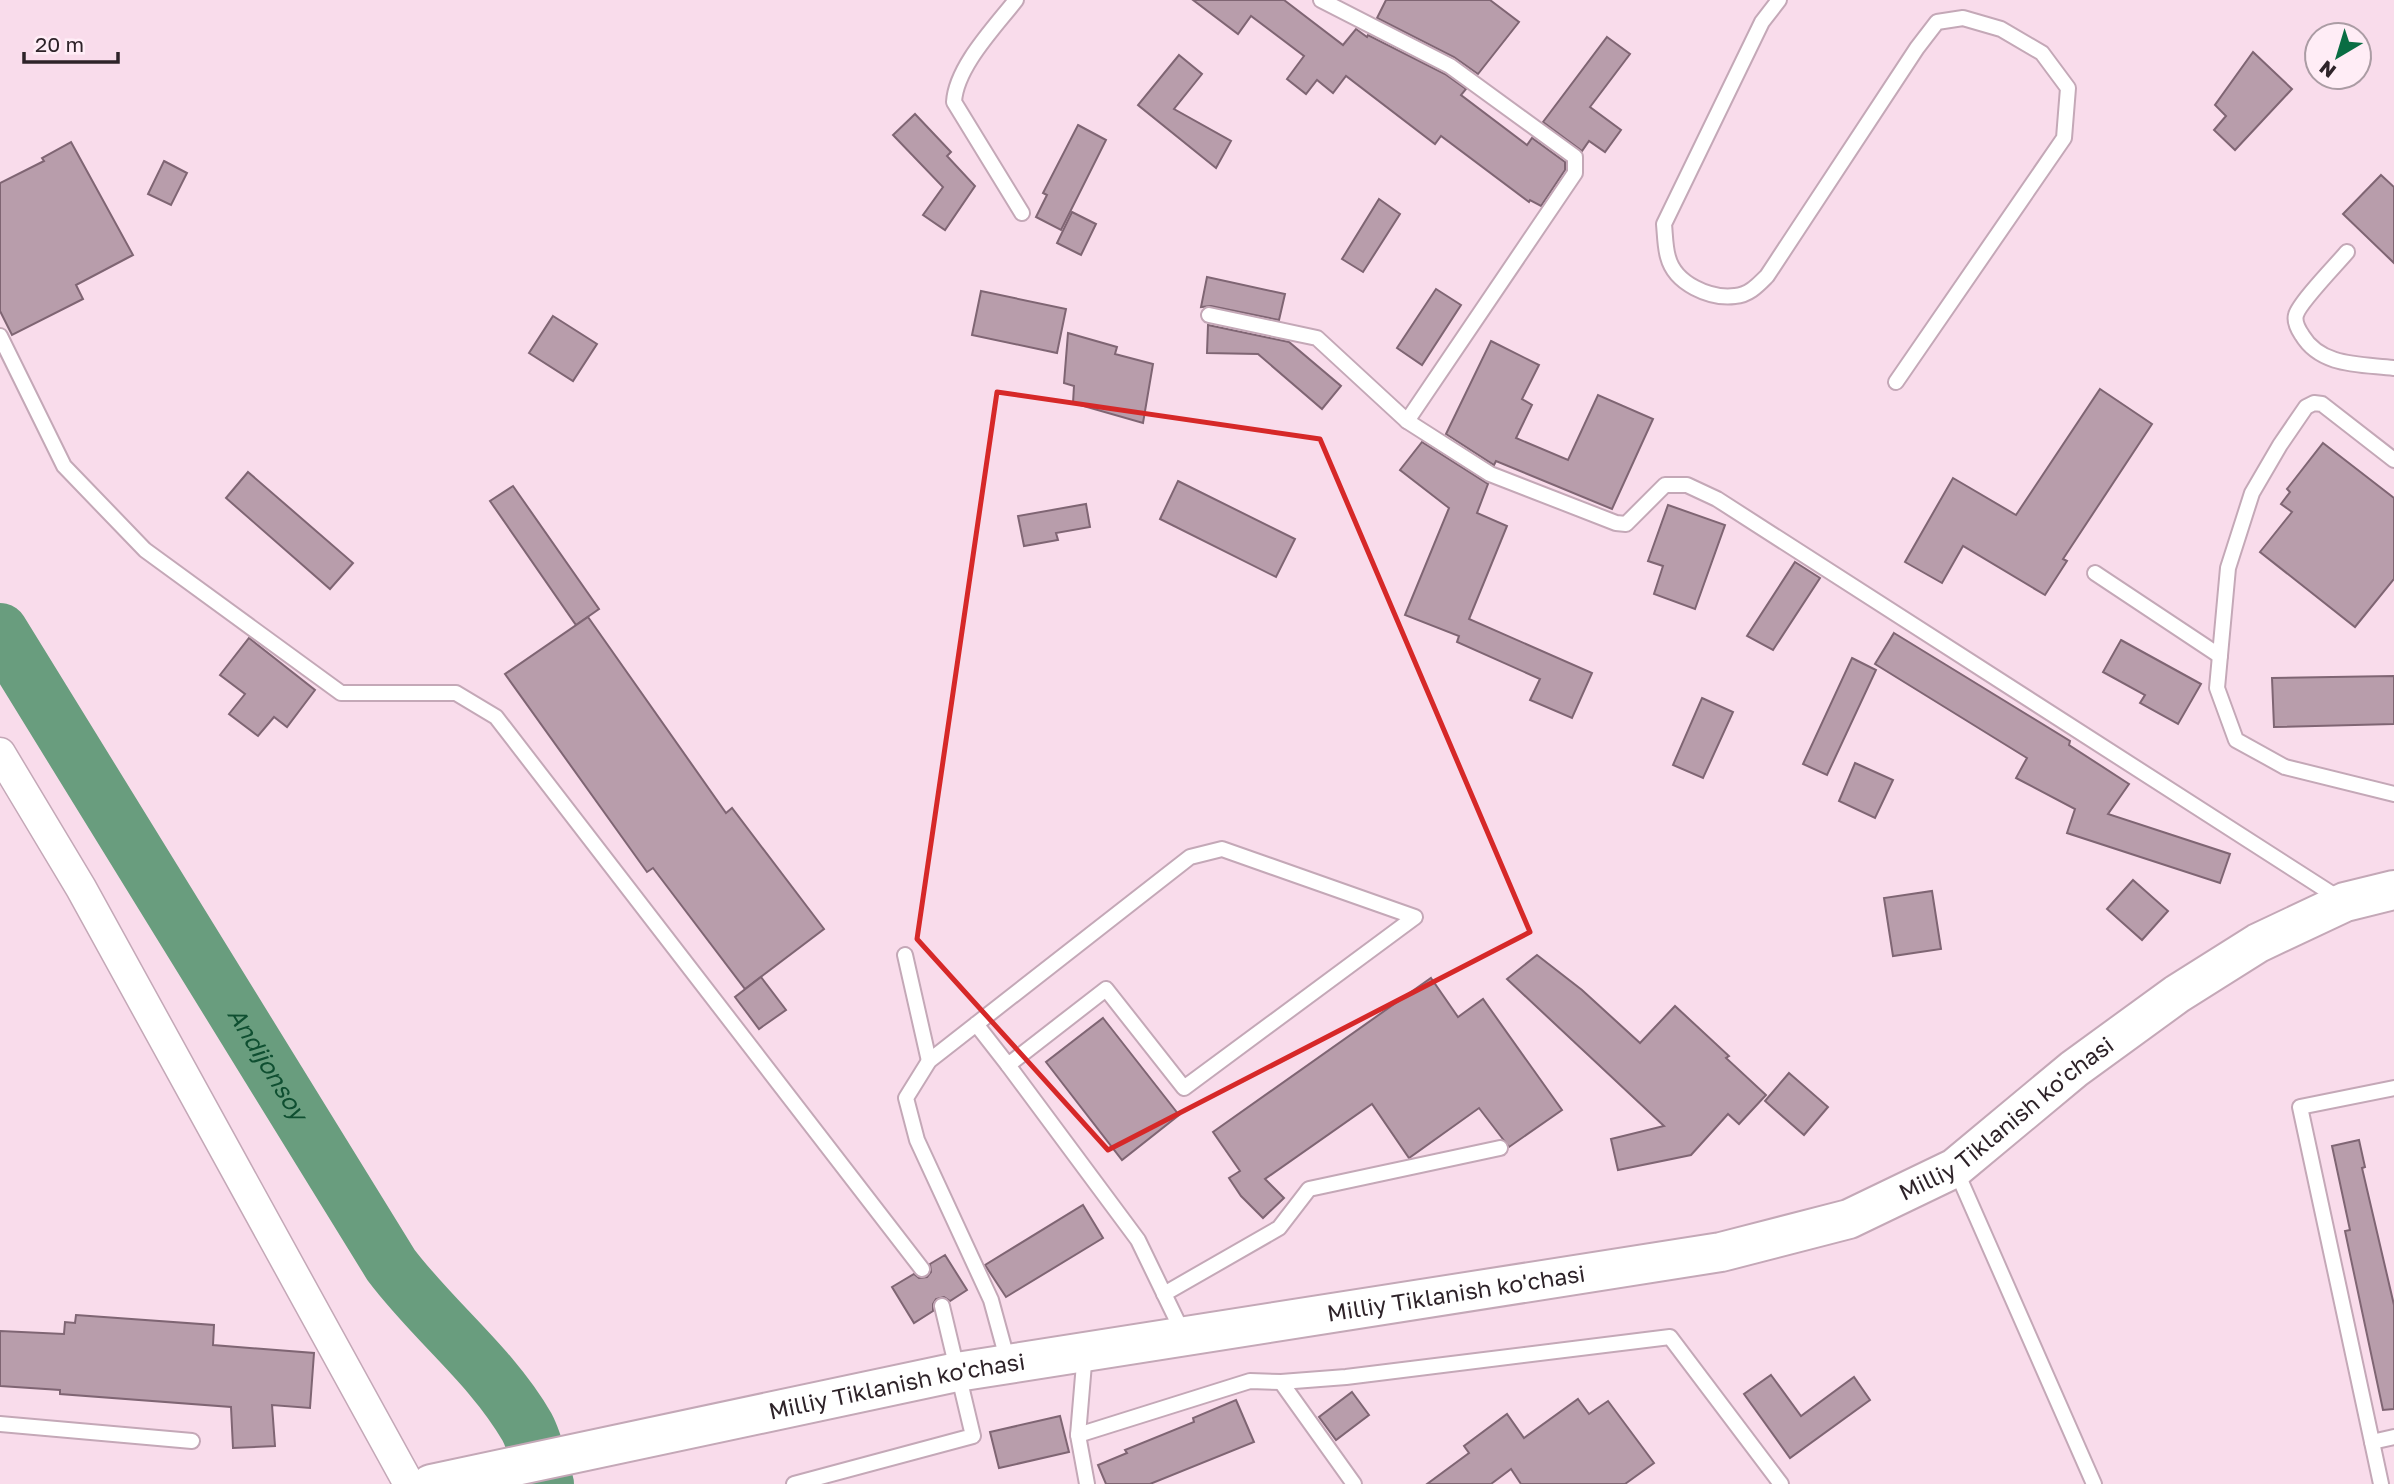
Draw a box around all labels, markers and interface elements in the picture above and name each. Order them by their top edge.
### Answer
scale bar [24,21,119,65]
north arrow [2303,21,2373,91]
text: 20 m [35,31,84,57]
text: N [2314,56,2340,83]
water label: Andijonsoy [223,1001,316,1129]
street label: Milliy Tiklanish ko'chasi [1894,1030,2119,1206]
street label: Milliy Tiklanish ko'chasi [1325,1259,1587,1327]
street label: Milliy Tiklanish ko'chasi [766,1347,1027,1425]

